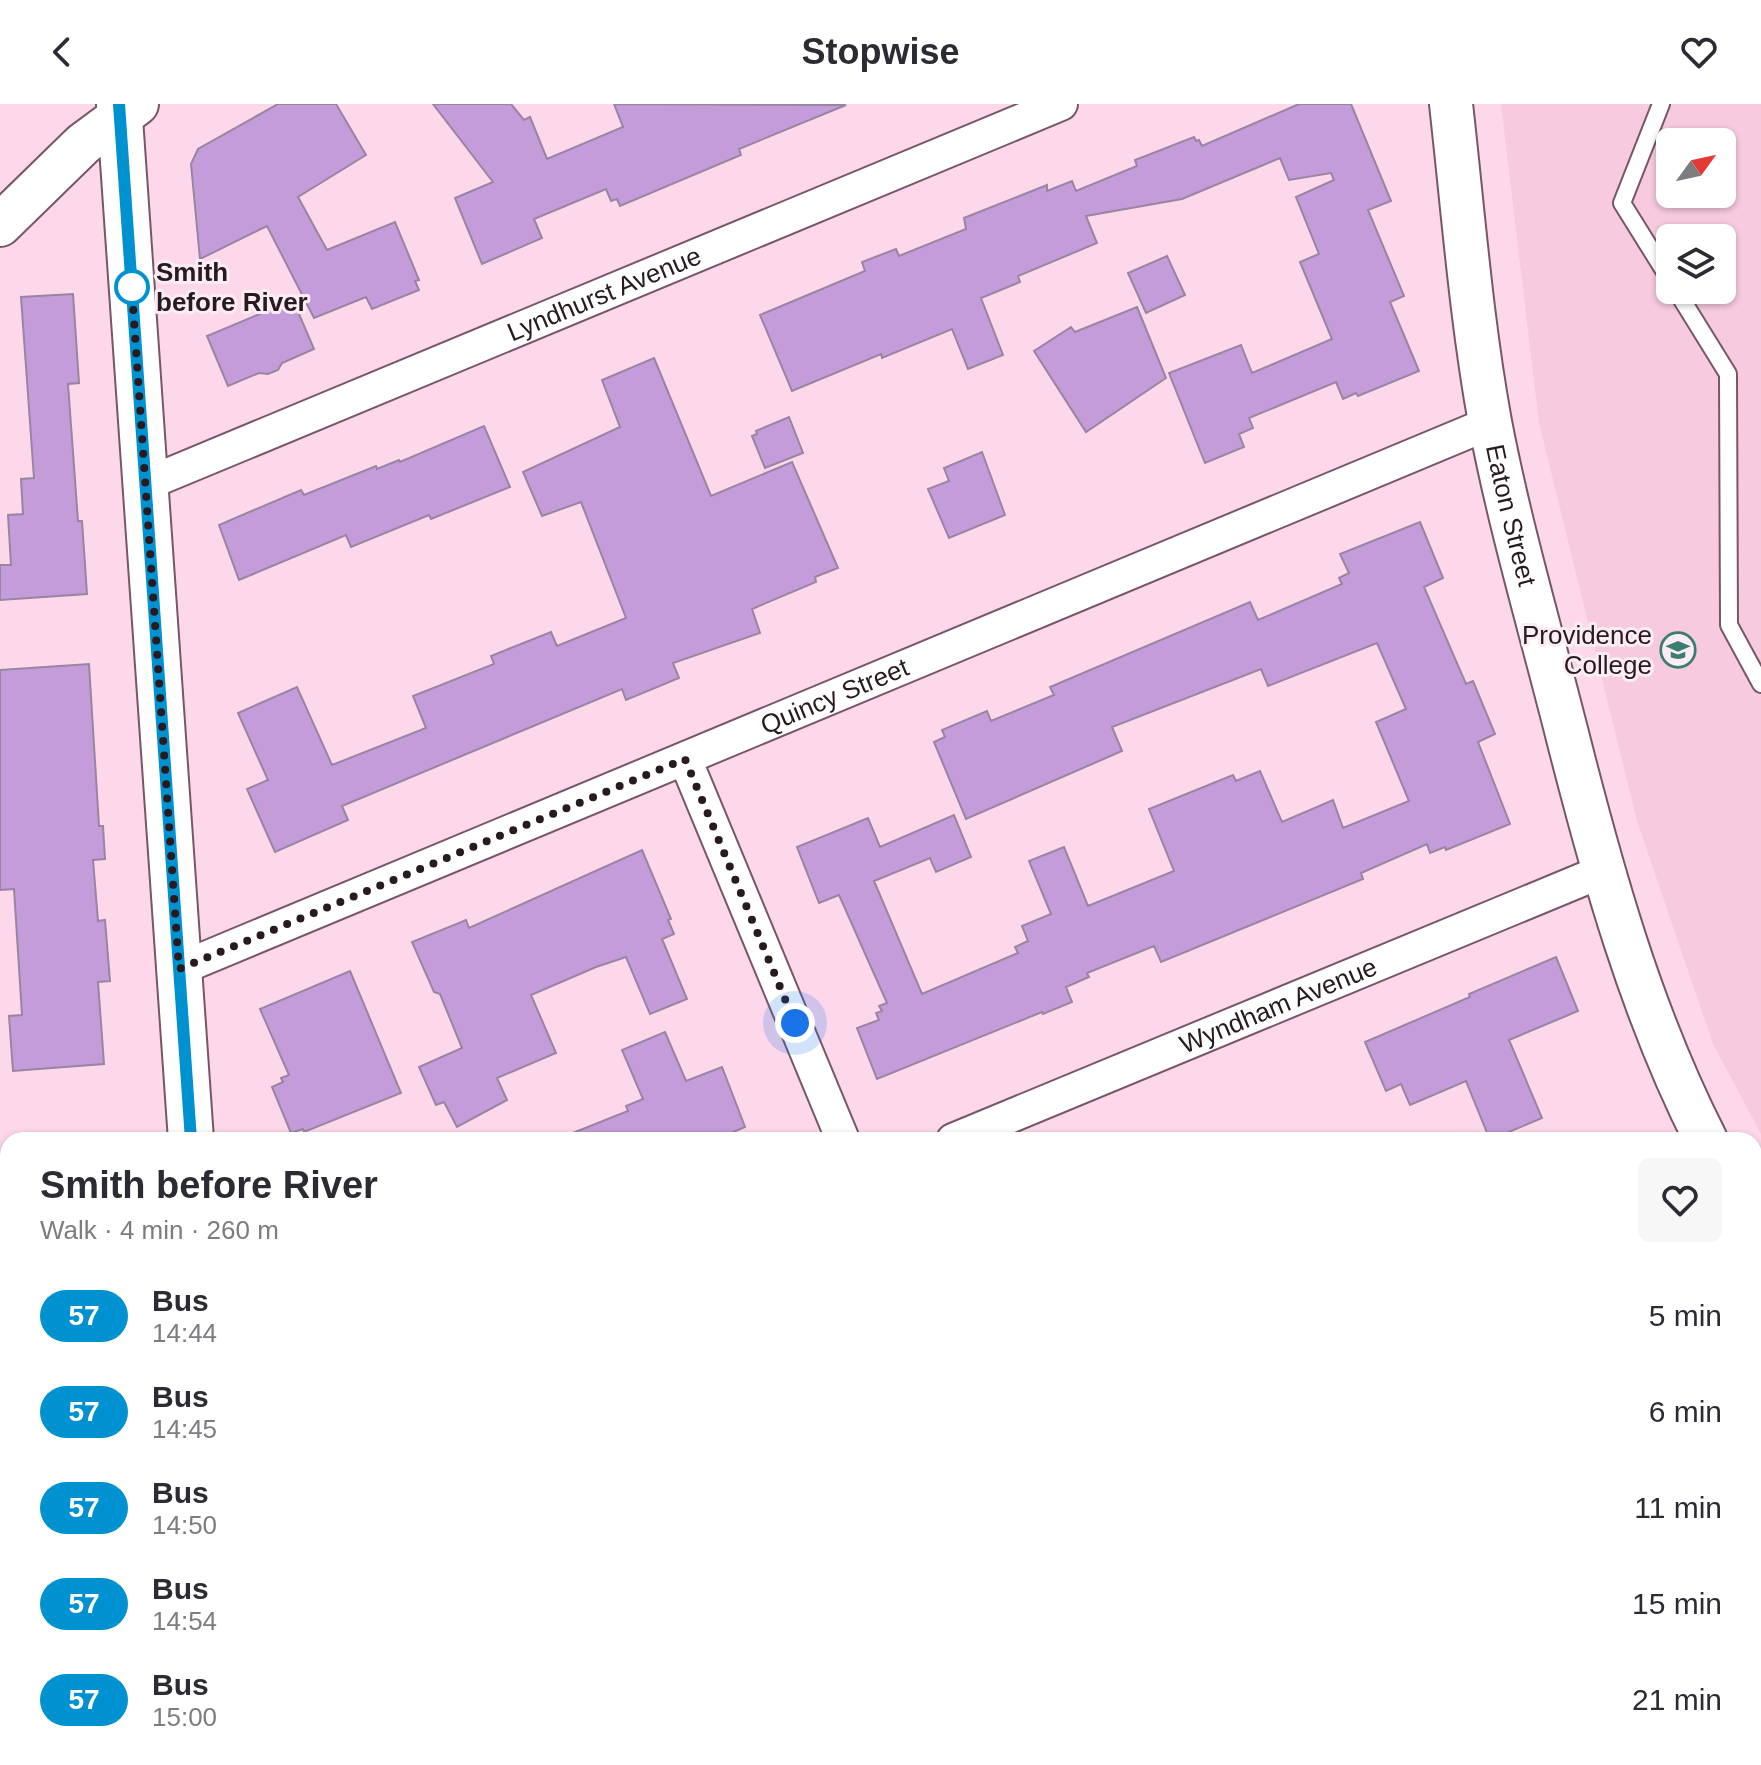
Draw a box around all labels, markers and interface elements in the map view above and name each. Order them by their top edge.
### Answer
icon: back [40,30,84,74]
icon: heart [1677,30,1721,74]
text: Stopwise [801,31,960,72]
north arrow [1656,128,1736,208]
map controls [1656,128,1736,304]
button: layers [1656,224,1736,304]
street label: Lyndhurst Avenue [503,240,705,347]
place label: Smith before River [156,257,308,317]
marker: Smith before River [115,270,149,304]
street label: Eaton Street [1480,442,1543,590]
place label: Providence College [1522,620,1652,680]
school or university icon: Providence College [1659,631,1697,669]
street label: Quincy Street [756,652,914,740]
street label: Wyndham Avenue [1175,951,1381,1059]
your location [775,1003,815,1043]
button: heart [1638,1158,1722,1242]
text: Smith before River [40,1164,378,1206]
text: Walk · 4 min · 260 m [40,1215,279,1245]
text: Bus [152,1284,209,1317]
text: 5 min [1649,1299,1722,1332]
text: 57 [68,1300,100,1331]
text: 14:44 [152,1318,217,1348]
text: Bus [152,1380,209,1413]
text: 6 min [1649,1395,1722,1428]
text: 57 [68,1396,100,1427]
text: 14:45 [152,1414,217,1444]
text: Bus [152,1476,209,1509]
text: 11 min [1634,1491,1722,1524]
text: 57 [68,1492,100,1523]
text: 14:50 [152,1510,217,1540]
text: Bus [152,1572,209,1605]
text: 15 min [1632,1587,1722,1620]
text: 57 [68,1588,100,1619]
text: 14:54 [152,1606,217,1636]
text: Bus [152,1668,209,1701]
text: 21 min [1632,1683,1722,1716]
text: 57 [68,1684,100,1715]
text: 15:00 [152,1702,217,1732]

